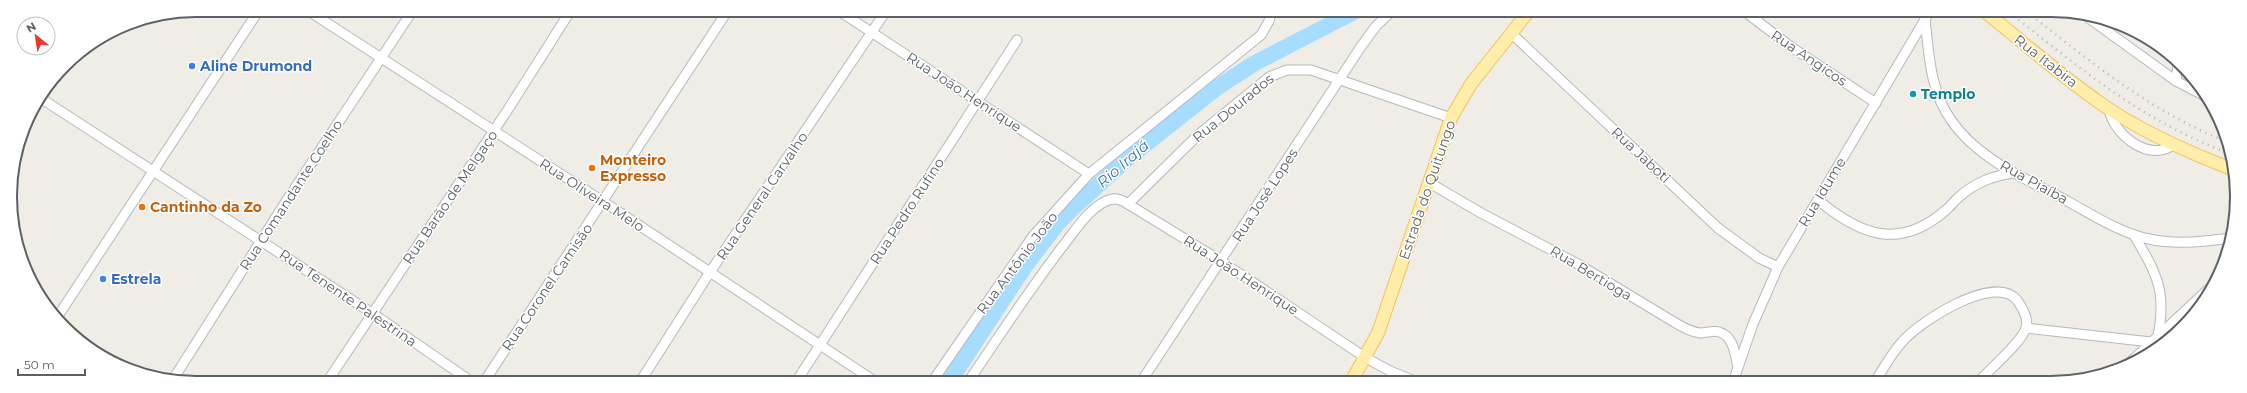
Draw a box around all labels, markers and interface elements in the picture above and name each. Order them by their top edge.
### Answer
north arrow [16,16,56,56]
text: N [24,19,38,36]
street label: Rua Angicos [1768,26,1851,90]
street label: Rua Itabira [2011,31,2081,91]
street label: Rua João Henrique [903,48,1025,136]
place label: Aline Drumond [199,57,312,75]
marker: Aline Drumond [187,61,197,71]
street label: Rua Dourados [1189,70,1277,146]
place label: Templo [1921,85,1975,103]
marker: Templo [1908,89,1918,99]
street label: Rua Comandante Coelho [236,116,347,274]
street label: Estrada do Quitungo [1395,118,1459,262]
street label: Rua Jaboti [1608,123,1674,187]
street label: Rua Barão de Melgaço [398,126,502,267]
street label: Rua General Carvalho [712,128,812,264]
water label: Rio Irajá [1093,136,1153,191]
street label: Rua José Lopes [1228,145,1302,245]
place label: Monteiro Expresso [600,151,666,185]
street label: Rua Oliveira Melo [536,154,648,236]
street label: Rua Pedro Rufino [866,154,948,268]
street label: Rua Idume [1794,154,1850,230]
street label: Rua Piaíba [1997,156,2071,208]
marker: Monteiro Expresso [587,163,597,173]
place label: Cantinho da Zo [150,198,262,216]
marker: Cantinho da Zo [137,202,147,212]
street label: Rua Antônio João [973,208,1062,318]
street label: Rua Coronel Camisão [498,220,597,354]
street label: Rua João Henrique [1180,231,1302,319]
street label: Rua Bertioga [1547,241,1635,305]
street label: Rua Tenente Palestrina [276,245,420,351]
place label: Estrela [111,270,161,288]
marker: Estrela [98,274,108,284]
scale bar [18,351,85,377]
text: 50 m [24,357,55,372]

